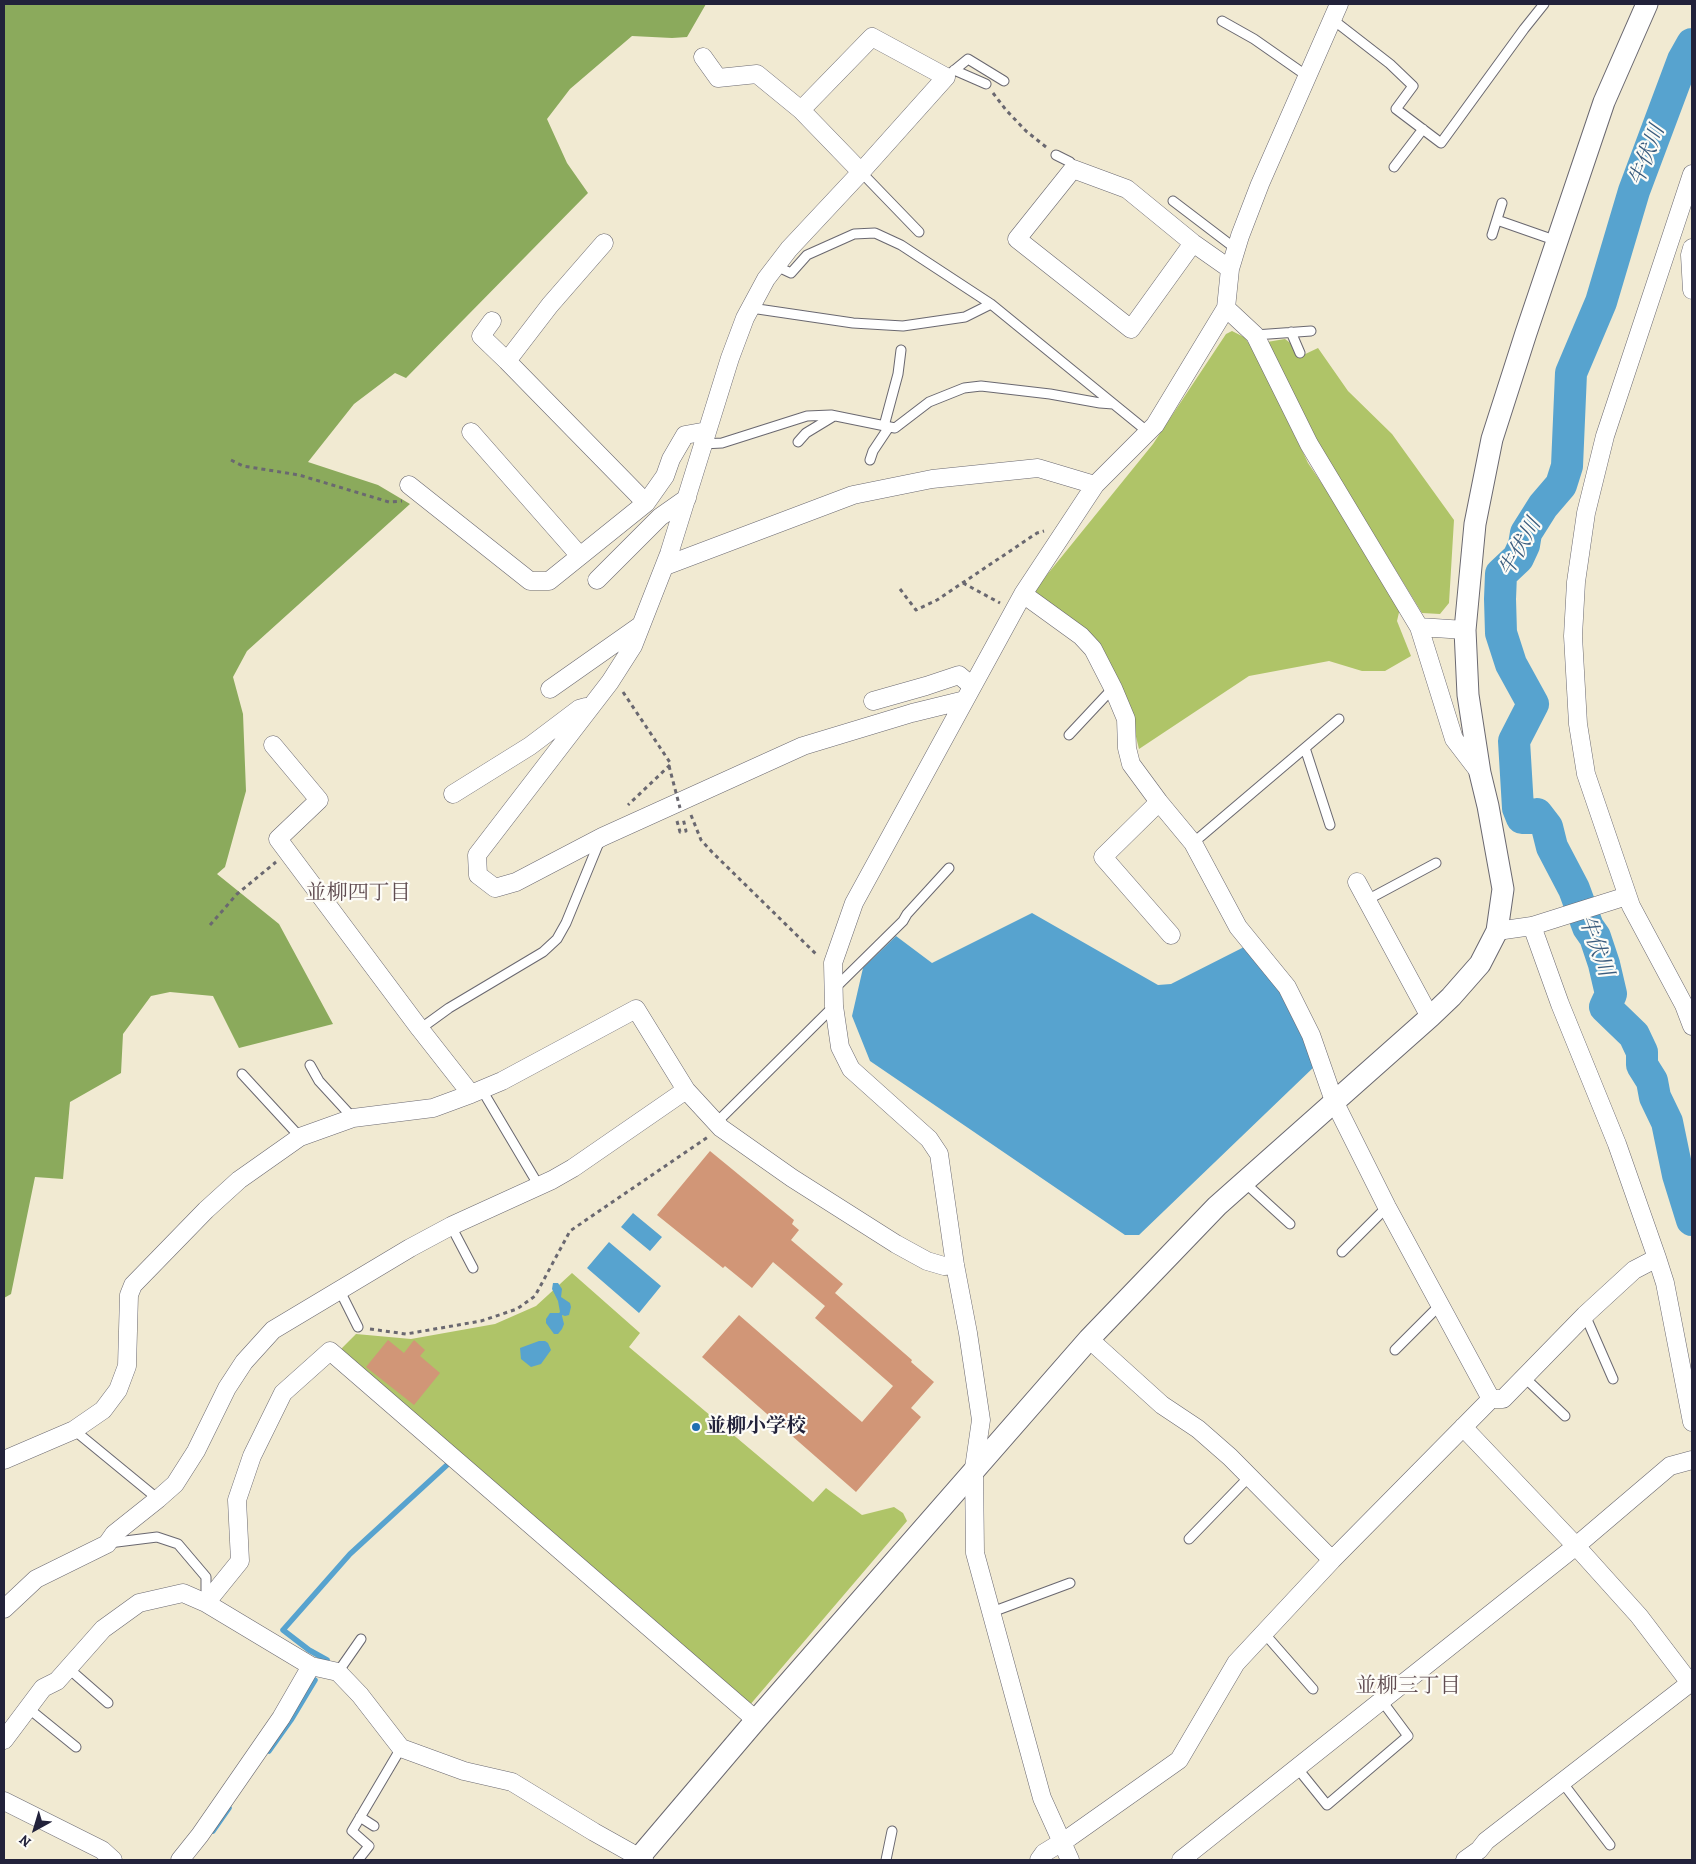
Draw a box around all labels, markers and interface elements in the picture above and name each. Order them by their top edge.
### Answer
water label: 牛伏川 [1625,122,1671,190]
water label: 牛伏川 [1495,514,1547,582]
district label: 並柳四丁目 [306,881,410,907]
water label: 牛伏川 [1572,912,1618,980]
place label: 並柳小学校 [706,1415,806,1439]
marker: 並柳小学校 [690,1421,702,1433]
district label: 並柳三丁目 [1356,1674,1460,1700]
north arrow [10,1804,60,1854]
text: N [15,1830,35,1852]

